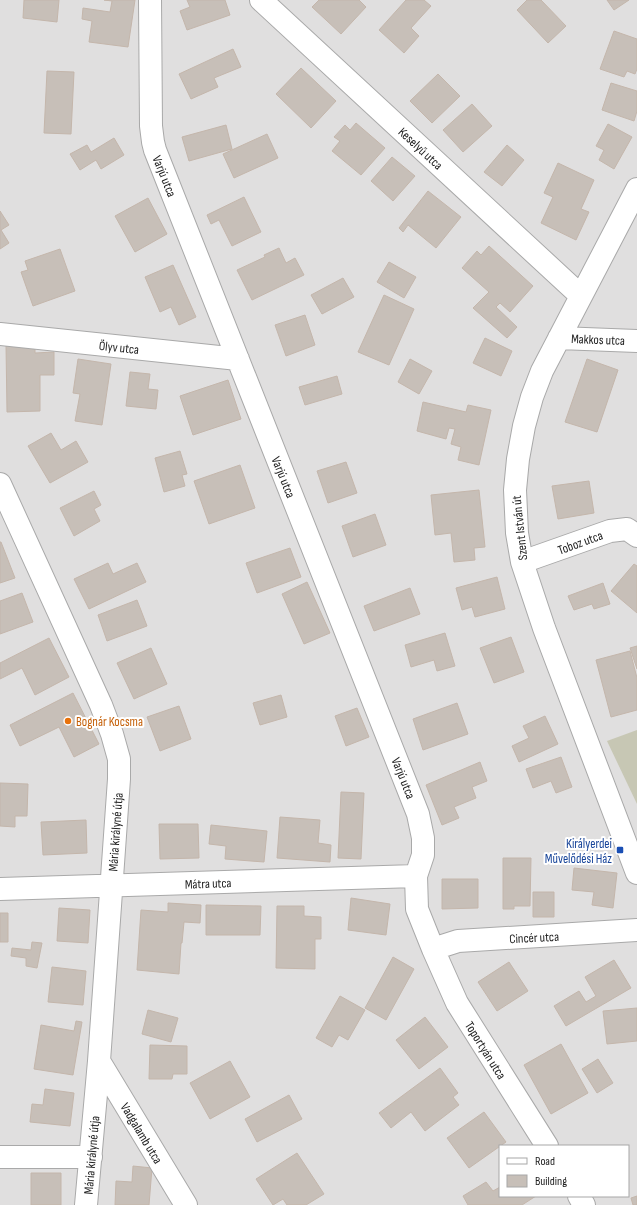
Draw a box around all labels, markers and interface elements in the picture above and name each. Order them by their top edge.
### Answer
street label: Keselyű utca [395,124,446,173]
street label: Varjú utca [149,153,180,199]
street label: Makkos utca [571,331,625,349]
street label: Ölyv utca [98,337,140,358]
street label: Varjú utca [268,454,299,500]
street label: Szent István út [509,495,531,561]
street label: Toboz utca [556,527,605,558]
place label: Bognár Kocsma [76,714,143,730]
marker: Bognár Kocsma [63,716,73,726]
street label: Varjú utca [388,755,419,801]
street label: Mária királyné útja [105,792,127,872]
place label: Királyerdei Művelődési Ház [545,836,612,867]
marker: Királyerdei Művelődési Ház [615,845,625,855]
street label: Mátra utca [184,875,232,893]
street label: Cincér utca [509,929,559,947]
street label: Toportyán utca [461,1019,509,1082]
street label: Vadgalamb utca [117,1100,166,1167]
street label: Mária királyné útja [81,1115,103,1195]
legend [499,1145,629,1197]
text: Road [535,1154,555,1169]
text: Building [535,1174,567,1189]

